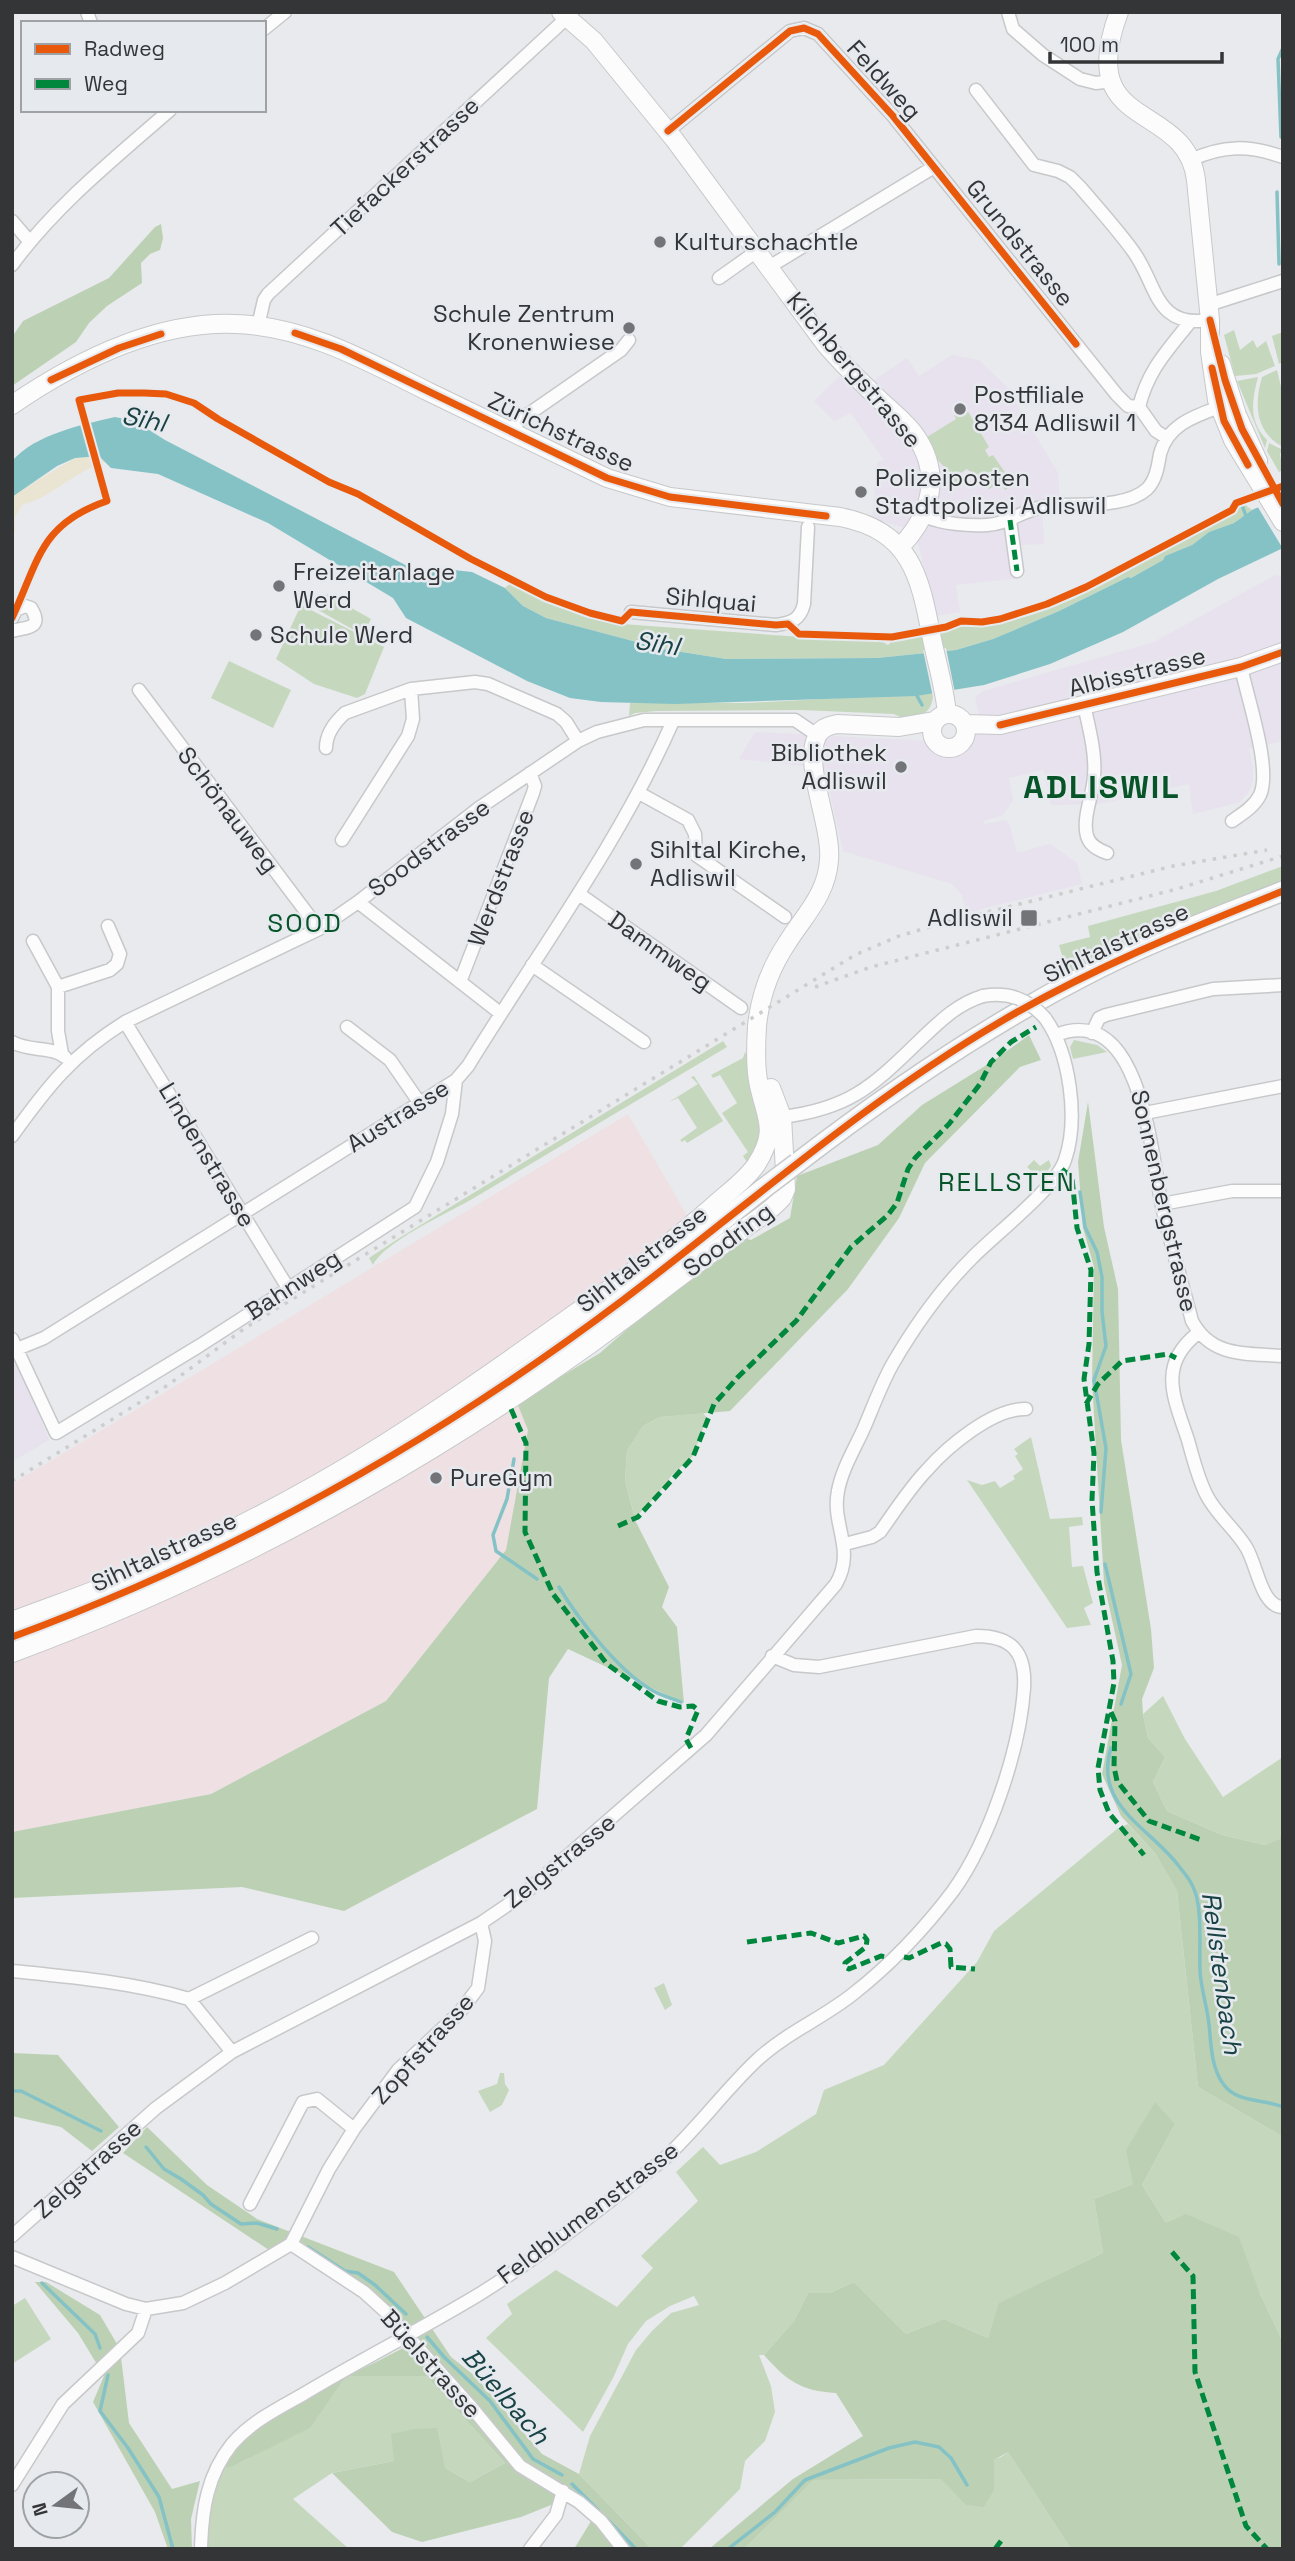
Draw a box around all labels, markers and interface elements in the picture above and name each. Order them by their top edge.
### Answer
legend [21,21,266,112]
scale bar [1050,21,1222,65]
text: 100 m [1060,31,1119,58]
street label: Feldweg [840,33,928,126]
text: Radweg [84,35,165,62]
text: Weg [84,70,128,97]
street label: Tiefackerstrasse [324,90,486,244]
street label: Grundstrasse [960,173,1081,313]
place label: Kulturschachtle [674,226,859,257]
marker: Kulturschachtle [652,234,668,250]
street label: Kilchbergstrasse [780,285,929,454]
place label: Schule Zentrum Kronenwiese [433,298,615,357]
marker: Schule Zentrum Kronenwiese [621,320,637,336]
place label: Postfiliale 8134 Adliswil 1 [974,379,1136,438]
street label: Zürichstrasse [483,384,639,479]
water label: Sihl [119,398,172,440]
marker: Postfiliale 8134 Adliswil 1 [952,401,968,417]
place label: Polizeiposten Stadtpolizei Adliswil [875,462,1106,521]
marker: Polizeiposten Stadtpolizei Adliswil [853,484,869,500]
place label: Freizeitanlage Werd [293,556,455,615]
marker: Freizeitanlage Werd [271,578,287,594]
street label: Sihlquai [664,580,758,619]
place label: Schule Werd [270,619,413,650]
water label: Sihl [632,623,684,664]
marker: Schule Werd [248,627,264,643]
street label: Albisstrasse [1065,640,1209,704]
place label: Bibliothek Adliswil [771,737,887,796]
street label: Schönauweg [171,740,286,879]
marker: Bibliothek Adliswil [893,759,909,775]
district label: ADLISWIL [1023,767,1181,807]
street label: Soodstrasse [361,792,496,904]
street label: Werdstrasse [460,805,541,951]
place label: Sihltal Kirche, Adliswil [650,834,806,893]
marker: Sihltal Kirche, Adliswil [628,856,644,872]
street label: Sihltalstrasse [1038,895,1194,990]
place label: Adliswil [927,902,1013,933]
street label: Dammweg [602,904,718,998]
district label: SOOD [267,906,343,940]
marker: Adliswil [1019,908,1039,928]
street label: Austrasse [341,1072,455,1159]
street label: Lindenstrasse [152,1077,263,1233]
street label: Sonnenbergstrasse [1124,1087,1205,1315]
district label: RELLSTEN [938,1165,1076,1199]
street label: Soodring [676,1196,779,1284]
street label: Sihltalstrasse [570,1198,713,1319]
street label: Bahnweg [239,1242,346,1327]
place label: PureGym [450,1462,553,1493]
marker: PureGym [428,1470,444,1486]
street label: Sihltalstrasse [86,1504,242,1599]
street label: Zelgstrasse [498,1806,622,1915]
water label: Rellstenbach [1194,1890,1250,2057]
street label: Zopfstrasse [365,1987,481,2111]
street label: Zelgstrasse [27,2112,148,2225]
street label: Feldblumenstrasse [491,2134,685,2291]
street label: Büelstrasse [374,2303,488,2425]
water label: Büelbach [455,2340,558,2452]
north arrow [21,2470,91,2540]
text: N [26,2500,54,2519]

